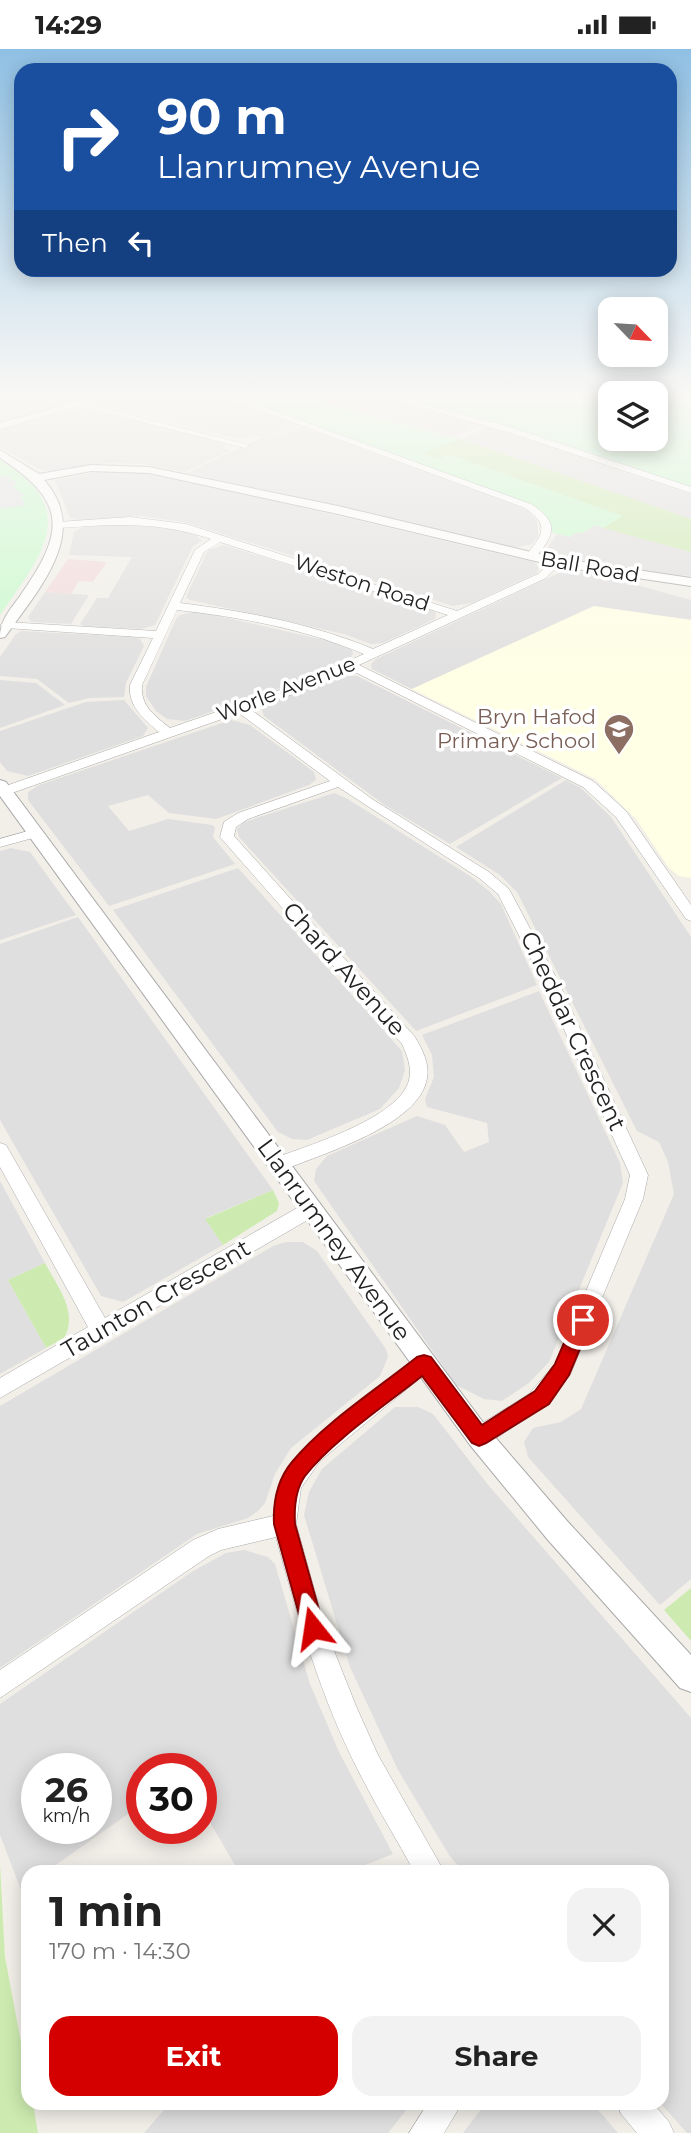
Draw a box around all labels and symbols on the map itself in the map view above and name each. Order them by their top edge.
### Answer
north arrow [598,297,668,367]
street label: Ball Road [539,546,641,587]
street label: Weston Road [291,549,433,616]
street label: Worle Avenue [213,651,359,726]
place label: Bryn Hafod Primary School [437,704,596,753]
school or university icon: Bryn Hafod Primary School [602,712,636,756]
street label: Chard Avenue [277,896,412,1041]
street label: Cheddar Crescent [515,926,632,1135]
street label: Llanrumney Avenue [251,1133,417,1346]
street label: Taunton Crescent [56,1233,255,1364]
pin [553,1290,613,1350]
position arrow [276,1591,350,1665]
speed limit sign: 30 [126,1753,217,1844]

